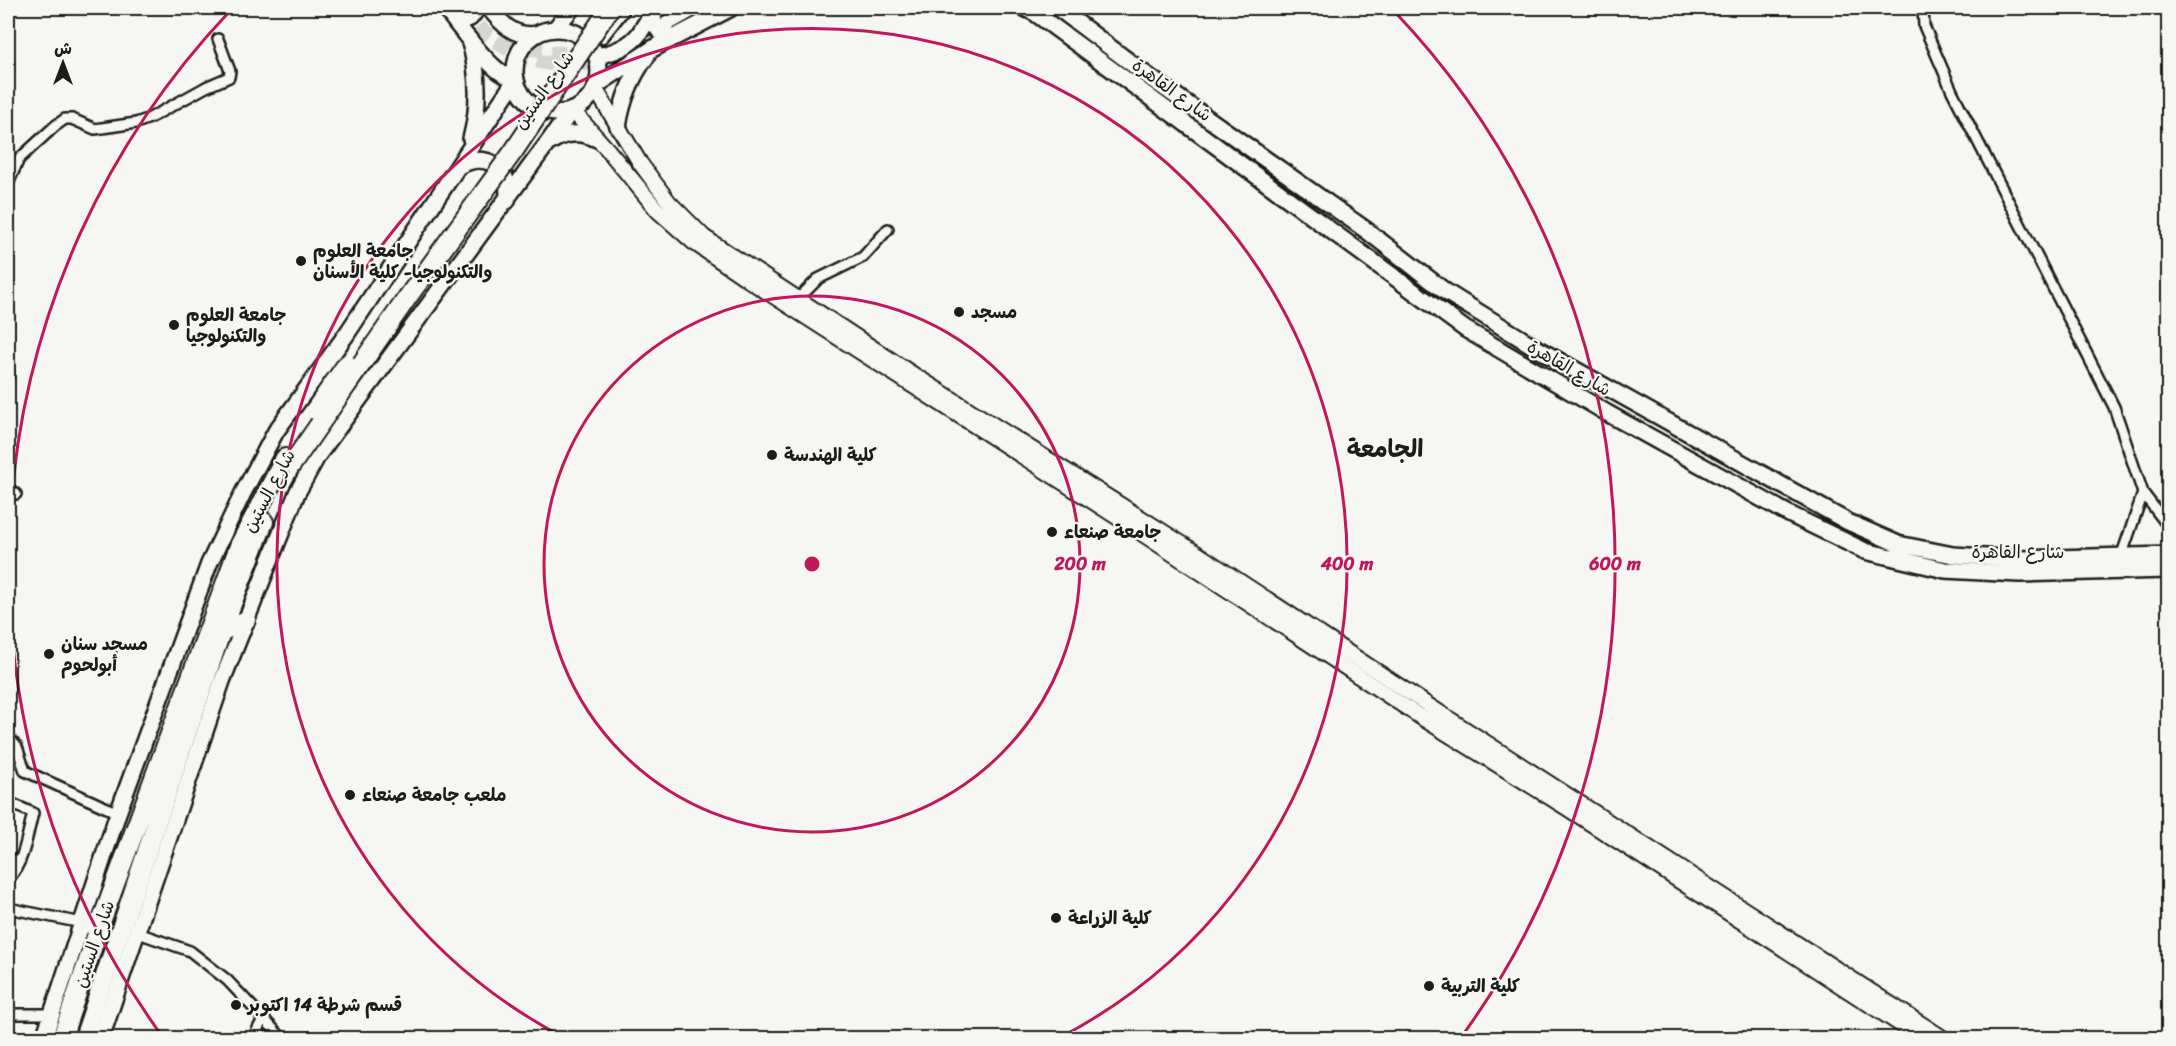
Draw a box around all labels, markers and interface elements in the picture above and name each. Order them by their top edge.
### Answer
north arrow [33,33,93,93]
text: ش [54,34,72,63]
street label: شارع الستين [505,44,583,136]
street label: شارع القاهرة [1125,50,1219,130]
place label: جامعة العلوم والتكنولوجيا- كلية الأسنان [313,235,492,288]
marker: جامعة العلوم والتكنولوجيا- كلية الأسنان [294,254,308,268]
place label: مسجد [971,296,1017,328]
place label: جامعة العلوم والتكنولوجيا [186,299,286,352]
marker: مسجد [952,305,966,319]
marker: جامعة العلوم والتكنولوجيا [167,318,181,332]
street label: شارع القاهرة [1521,331,1617,405]
district label: الجامعة [1347,428,1423,470]
place label: كلية الهندسة [784,439,877,471]
street label: شارع الستين [234,443,304,539]
marker: كلية الهندسة [765,448,779,462]
place label: جامعة صنعاء [1064,516,1161,548]
marker: جامعة صنعاء [1045,525,1059,539]
street label: شارع القاهرة [1971,536,2065,568]
text: 200 m [1053,548,1106,580]
text: 400 m [1320,548,1373,580]
text: 600 m [1588,548,1641,580]
centre of rings [802,554,822,574]
place label: مسجد سنان أبولحوم [61,628,148,681]
marker: مسجد سنان أبولحوم [42,647,56,661]
place label: ملعب جامعة صنعاء [362,779,506,811]
marker: ملعب جامعة صنعاء [343,788,357,802]
street label: شارع الستين [64,896,124,992]
place label: كلية الزراعة [1068,902,1152,934]
marker: كلية الزراعة [1049,911,1063,925]
place label: كلية التربية [1441,970,1520,1002]
marker: كلية التربية [1422,979,1436,993]
place label: قسم شرطة 14 اكتوبر [246,989,402,1021]
marker: قسم شرطة 14 اكتوبر [229,998,243,1012]

